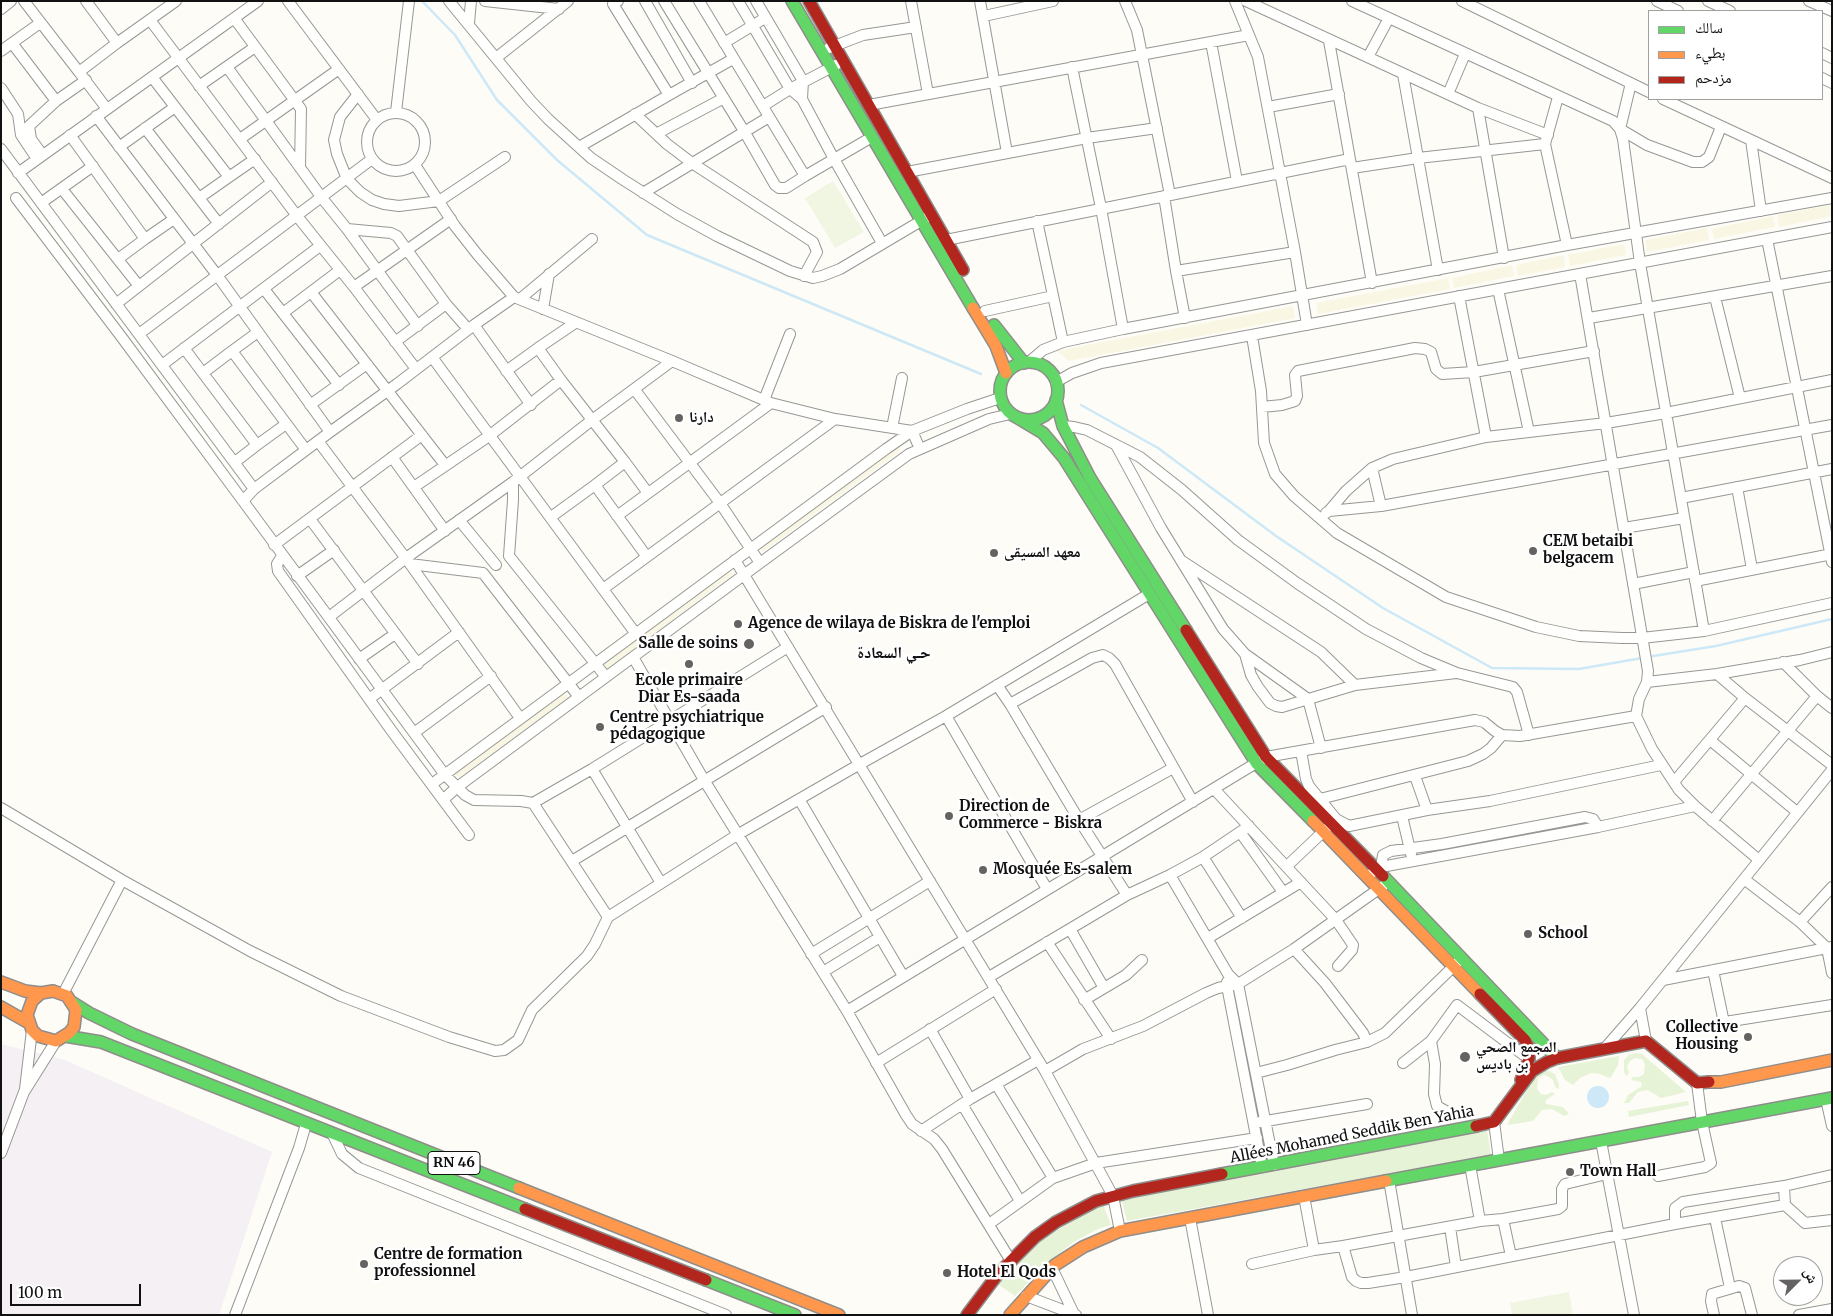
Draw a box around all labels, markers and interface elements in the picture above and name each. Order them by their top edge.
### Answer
legend [1648,10,1823,100]
text: سالك [1695,18,1723,37]
text: بطيء [1695,43,1725,62]
text: مزدحم [1695,68,1732,87]
place label: دارنا [689,409,714,427]
marker: دارنا [673,412,685,424]
place label: CEM betaibi belgacem [1543,533,1633,568]
place label: معهد المسيقى [1004,544,1081,562]
marker: CEM betaibi belgacem [1527,545,1539,557]
marker: معهد المسيقى [988,547,1000,559]
place label: Agence de wilaya de Biskra de l'emploi [748,615,1030,633]
marker: Agence de wilaya de Biskra de l'emploi [732,618,744,630]
place label: Salle de soins [638,635,738,653]
marker: Salle de soins [742,637,756,651]
district label: حـي السعادة [857,643,931,663]
marker: Ecole primaire Diar Es-saada [683,658,695,670]
place label: Ecole primaire Diar Es-saada [635,672,743,707]
place label: Centre psychiatrique pédagogique [610,709,764,744]
marker: Centre psychiatrique pédagogique [594,721,606,733]
place label: Direction de Commerce - Biskra [959,798,1102,833]
marker: Direction de Commerce - Biskra [943,810,955,822]
place label: Mosquée Es-salem [993,861,1132,879]
marker: Mosquée Es-salem [977,864,989,876]
place label: School [1538,925,1588,943]
marker: School [1522,928,1534,940]
place label: Collective Housing [1666,1019,1738,1054]
marker: Collective Housing [1742,1031,1754,1043]
place label: المجمع الصحي بن باديس [1476,1039,1557,1074]
marker: المجمع الصحي بن باديس [1458,1050,1472,1064]
street label: Allées Mohamed Seddik Ben Yahia [1228,1102,1476,1168]
road number: RN 46 [428,1152,480,1174]
place label: Town Hall [1580,1163,1656,1181]
marker: Town Hall [1564,1166,1576,1178]
place label: Centre de formation professionnel [374,1246,522,1281]
north arrow [1773,1256,1823,1306]
marker: Centre de formation professionnel [358,1258,370,1270]
place label: Hotel El Qods [957,1264,1056,1282]
text: ش [1800,1265,1822,1286]
marker: Hotel El Qods [941,1267,953,1279]
scale bar [12,1274,144,1306]
text: 100 m [18,1283,62,1302]

